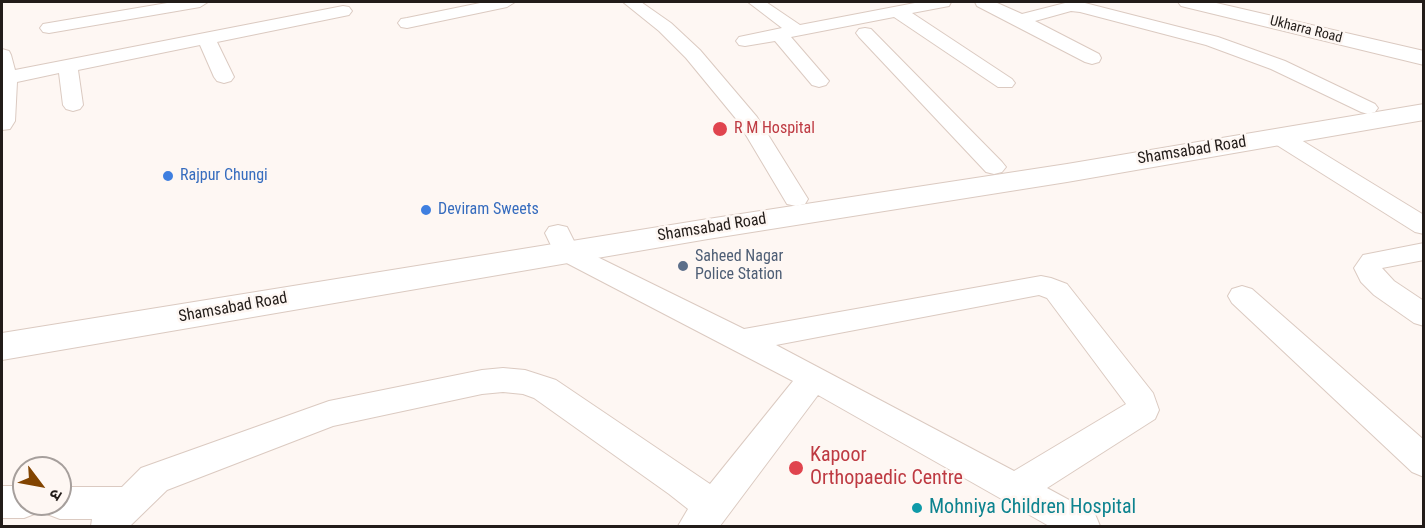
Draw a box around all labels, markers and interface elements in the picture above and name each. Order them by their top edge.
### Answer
street label: Ukharra Road [1268,13,1344,47]
place label: R M Hospital [734,119,815,139]
marker: R M Hospital [711,120,729,138]
street label: Shamsabad Road [1136,133,1248,169]
place label: Rajpur Chungi [180,166,268,186]
marker: Rajpur Chungi [161,169,175,183]
place label: Deviram Sweets [438,200,539,220]
marker: Deviram Sweets [419,203,433,217]
street label: Shamsabad Road [656,210,768,246]
place label: Saheed Nagar Police Station [695,247,783,285]
marker: Saheed Nagar Police Station [676,259,690,273]
street label: Shamsabad Road [177,289,289,327]
place label: Kapoor Orthopaedic Centre [810,444,963,491]
north arrow [12,456,72,516]
marker: Kapoor Orthopaedic Centre [787,459,805,477]
text: उ [45,486,67,504]
place label: Mohniya Children Hospital [929,496,1136,520]
marker: Mohniya Children Hospital [910,501,924,515]

